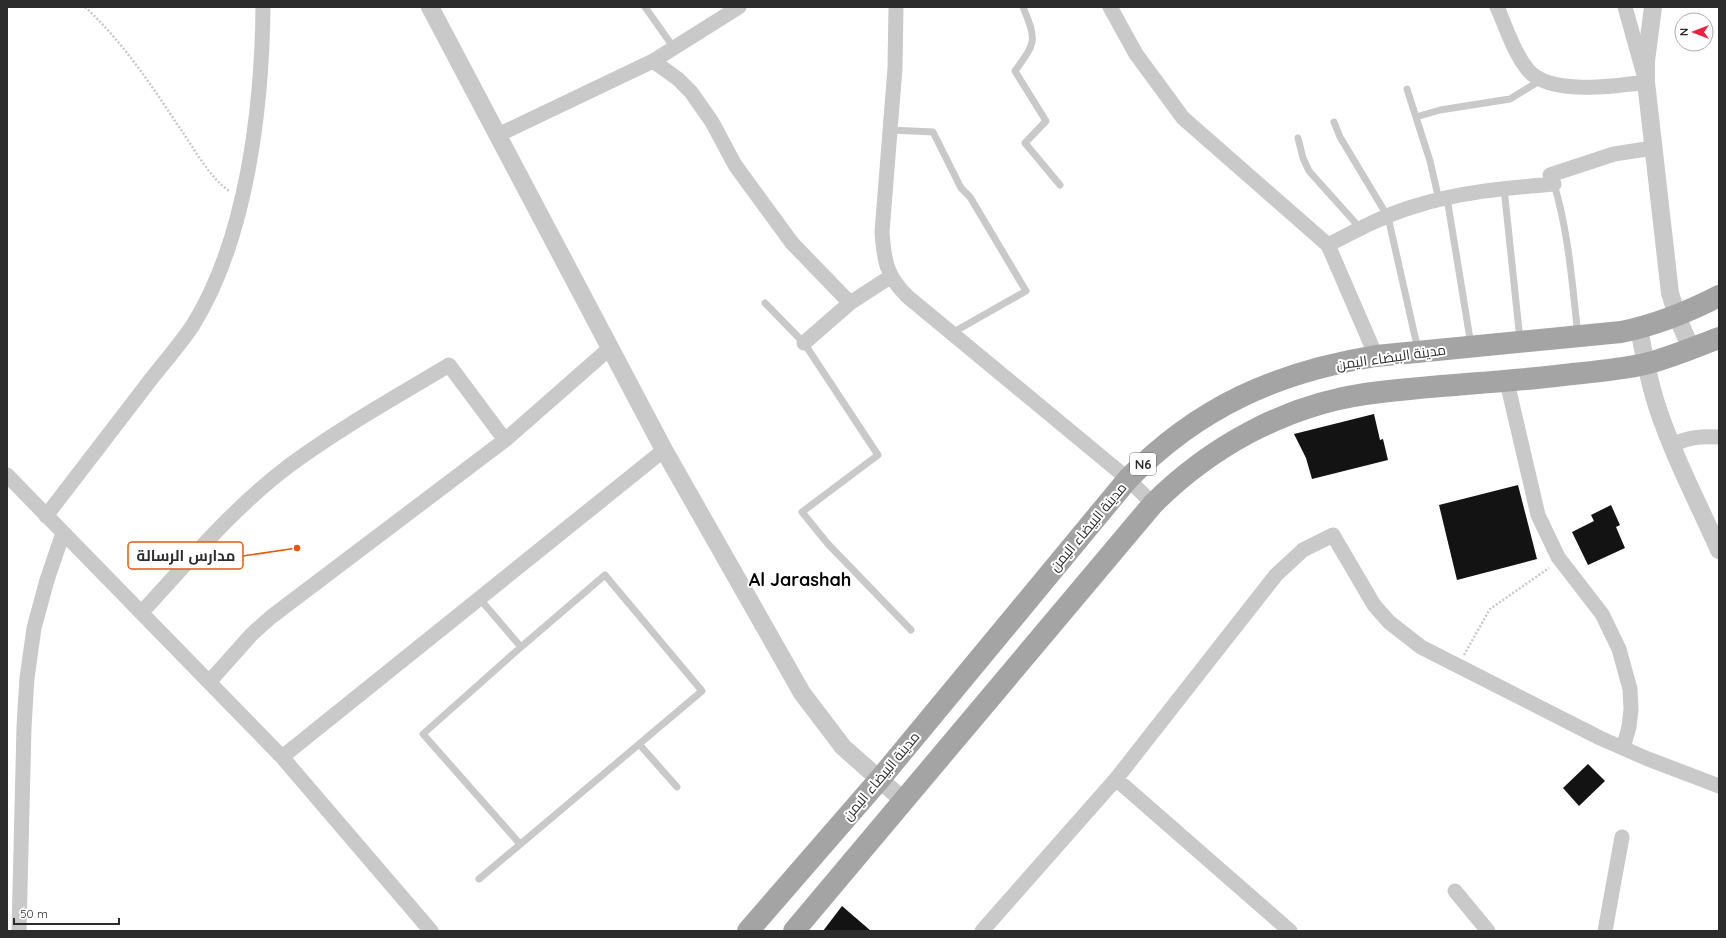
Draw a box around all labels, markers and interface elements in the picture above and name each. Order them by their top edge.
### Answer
north arrow [1674,12,1714,52]
text: N [1677,28,1691,36]
street label: مدينة البيضاء اليمن [1335,340,1447,374]
road number: N6 [1130,453,1156,475]
street label: مدينة البيضاء اليمن [1046,479,1130,575]
callout: مدارس الرسالة [128,542,243,569]
text: مدارس الرسالة [137,546,235,565]
district label: Al Jarashah [749,568,851,591]
street label: مدينة البيضاء اليمن [839,728,923,824]
scale bar [14,900,119,926]
text: 50 m [20,906,48,921]

